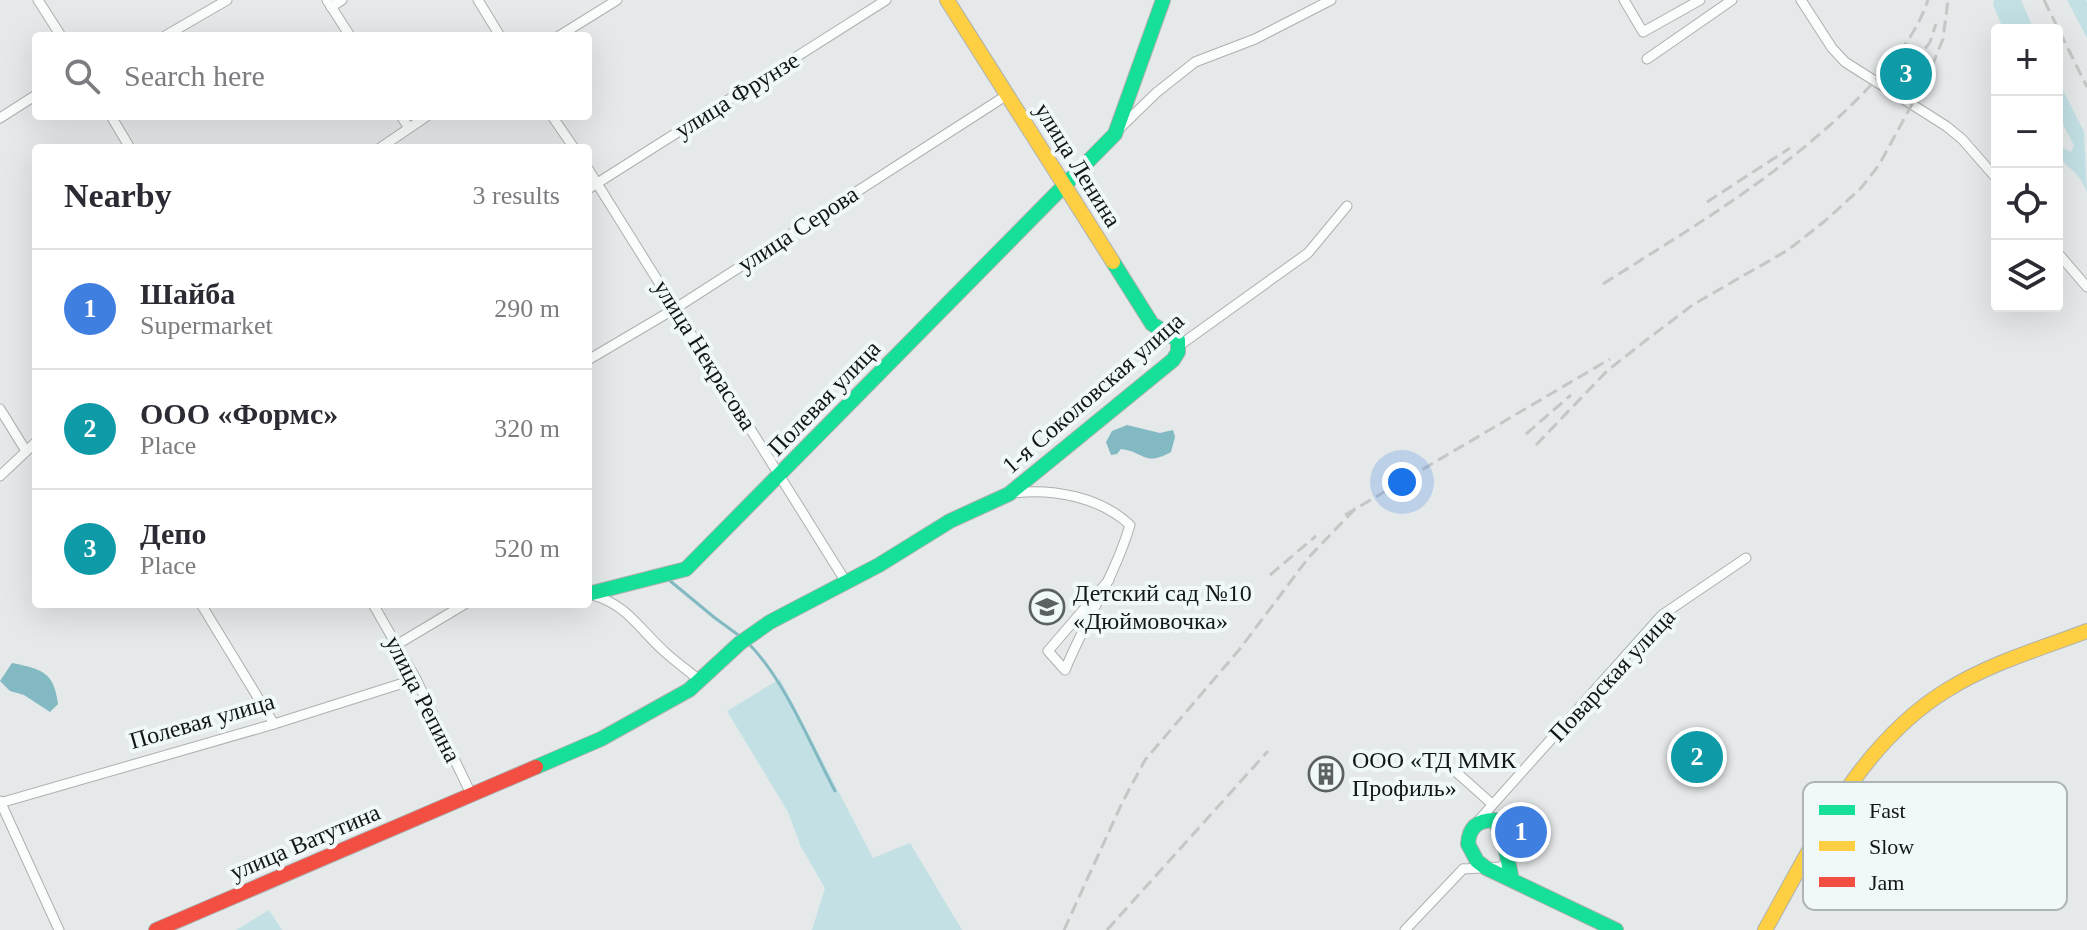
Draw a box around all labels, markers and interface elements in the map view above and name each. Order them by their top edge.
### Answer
map controls [1991,24,2063,312]
button: + [1991,24,2063,96]
search box [32,32,592,120]
pin: 3 [1880,44,1932,104]
street label: улица Фрунзе [670,47,804,143]
icon: search [60,54,104,98]
text: Search here [124,59,265,92]
button: − [1991,96,2063,168]
street label: улица Ленина [1030,98,1127,232]
button: locate [1991,168,2063,240]
text: Nearby [64,177,172,214]
street label: улица Серова [733,180,863,277]
text: 3 results [473,181,560,210]
button: layers [1991,240,2063,312]
street label: улица Некрасова [648,275,762,435]
text: Шайба [140,277,235,310]
text: 1 [84,294,97,323]
text: 290 m [494,294,560,323]
street label: 1-я Соколовская улица [997,307,1189,479]
text: Supermarket [140,311,273,340]
street label: Полевая улица [763,335,886,461]
text: ООО «Формс» [140,397,338,430]
text: 2 [84,414,97,443]
text: 320 m [494,414,560,443]
text: Place [140,431,196,460]
your location [1382,462,1422,502]
text: Депо [140,517,207,550]
text: 3 [84,534,97,563]
text: 520 m [494,534,560,563]
text: Place [140,551,196,580]
place label: Детский сад №10 «Дюймовочка» [1073,580,1252,634]
school or university icon: Детский сад №10 «Дюймовочка» [1028,588,1066,626]
street label: Поварская улица [1544,603,1680,747]
street label: улица Репина [380,632,466,767]
street label: Полевая улица [127,688,278,754]
pin: 2 [1671,727,1723,787]
place label: ООО «ТД ММК Профиль» [1352,747,1517,801]
building icon: ООО «ТД ММК Профиль» [1307,755,1345,793]
legend [1803,782,2067,910]
text: Fast [1869,798,1906,823]
street label: улица Ватутина [226,799,384,885]
pin: 1 [1495,802,1547,862]
text: Slow [1869,834,1914,859]
text: Jam [1869,870,1904,895]

